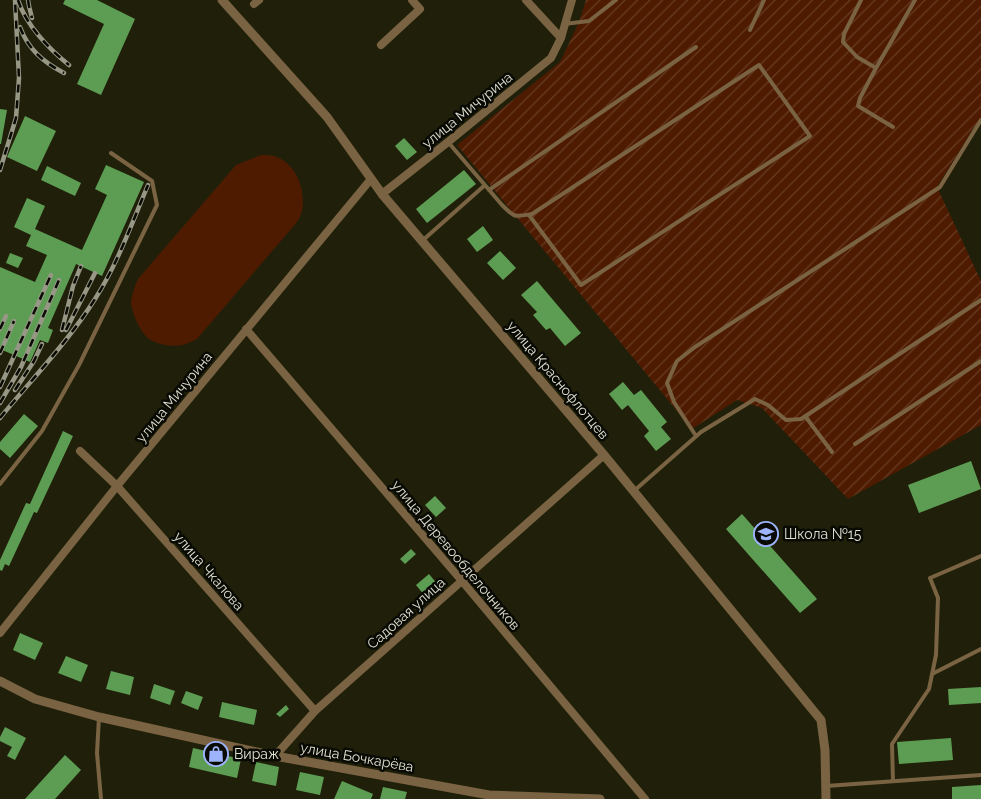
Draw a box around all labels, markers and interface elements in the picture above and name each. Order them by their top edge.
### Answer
street label: улица Мичурина [419,69,515,151]
street label: улица Краснофлотцев [504,318,612,442]
street label: улица Мичурина [133,349,215,445]
street label: улица Деревообделочников [389,477,523,633]
school or university icon: Школа №15 [753,521,779,547]
place label: Школа №15 [784,526,862,542]
street label: улица Чкалова [171,529,247,613]
street label: Садовая улица [364,574,448,652]
street label: улица Бочкарёва [299,739,415,775]
shop icon: Вираж [203,741,229,767]
place label: Вираж [234,746,279,762]

